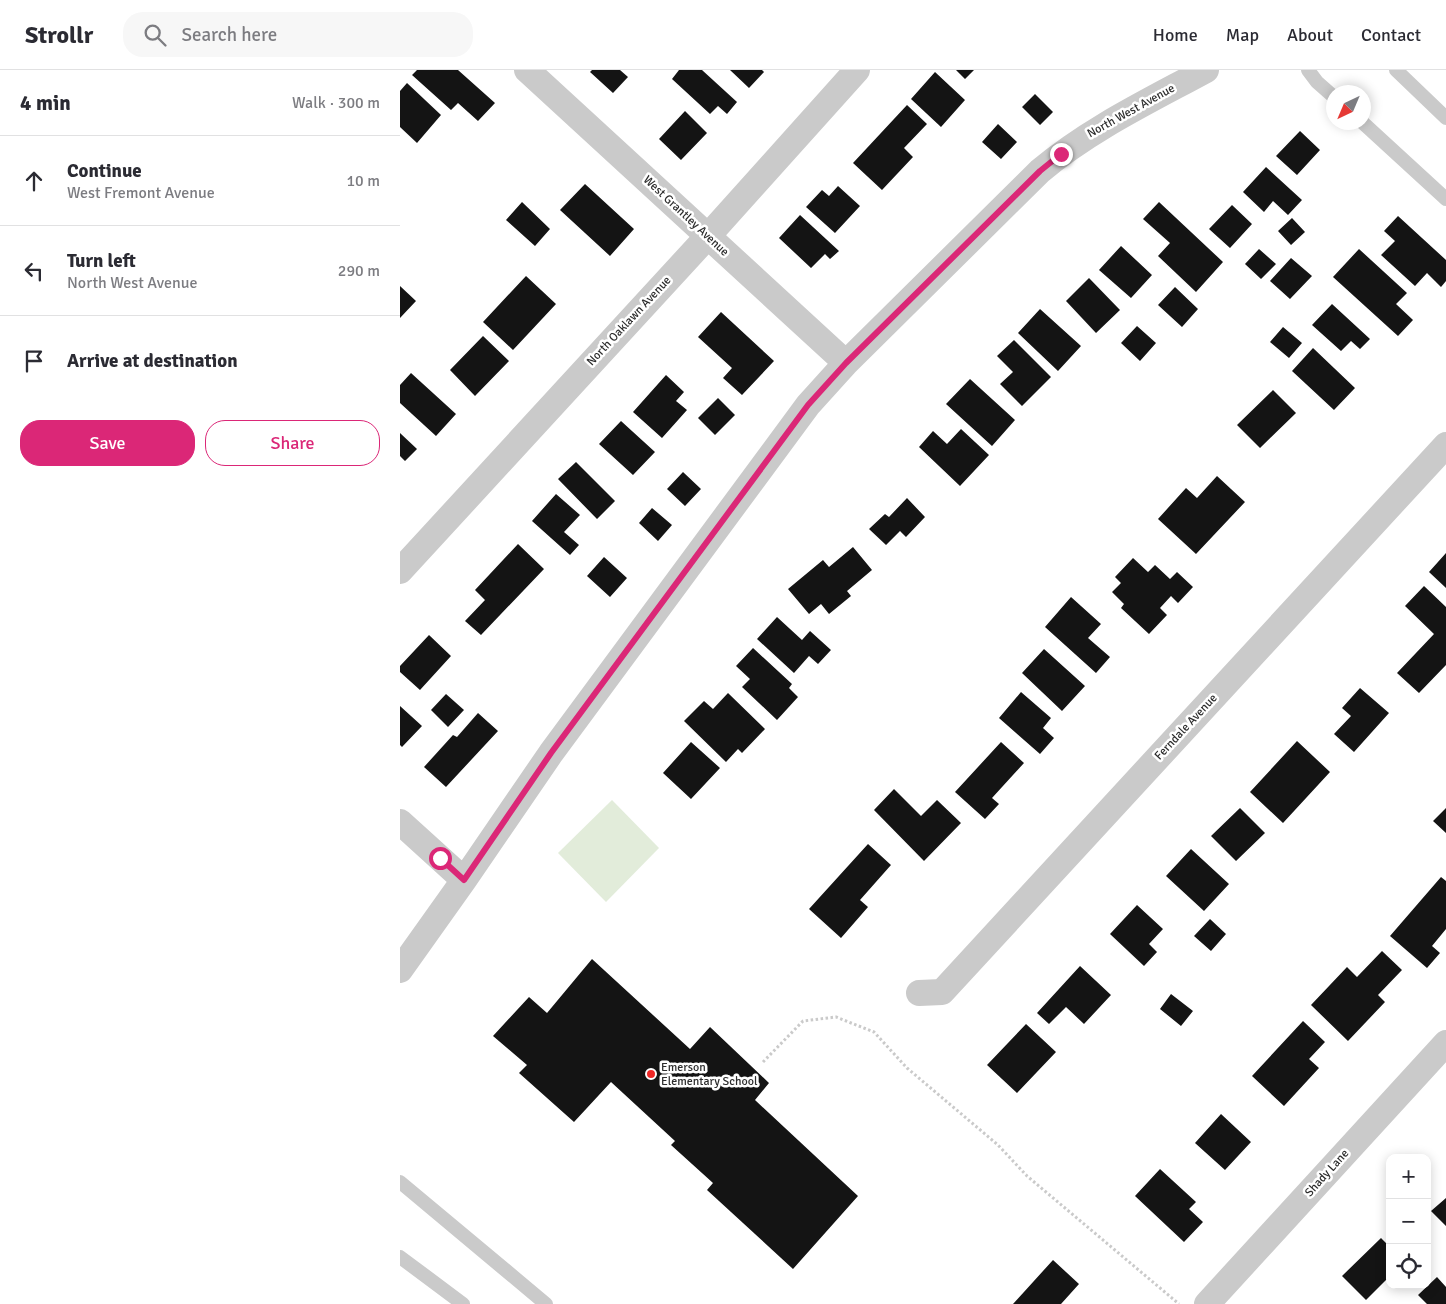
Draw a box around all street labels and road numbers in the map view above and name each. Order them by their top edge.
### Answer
street label: North West Avenue [1085,81,1177,141]
street label: West Grantley Avenue [640,172,732,260]
street label: North Oaklawn Avenue [584,273,674,369]
street label: Ferndale Avenue [1152,691,1220,763]
street label: Shady Lane [1302,1146,1352,1200]

